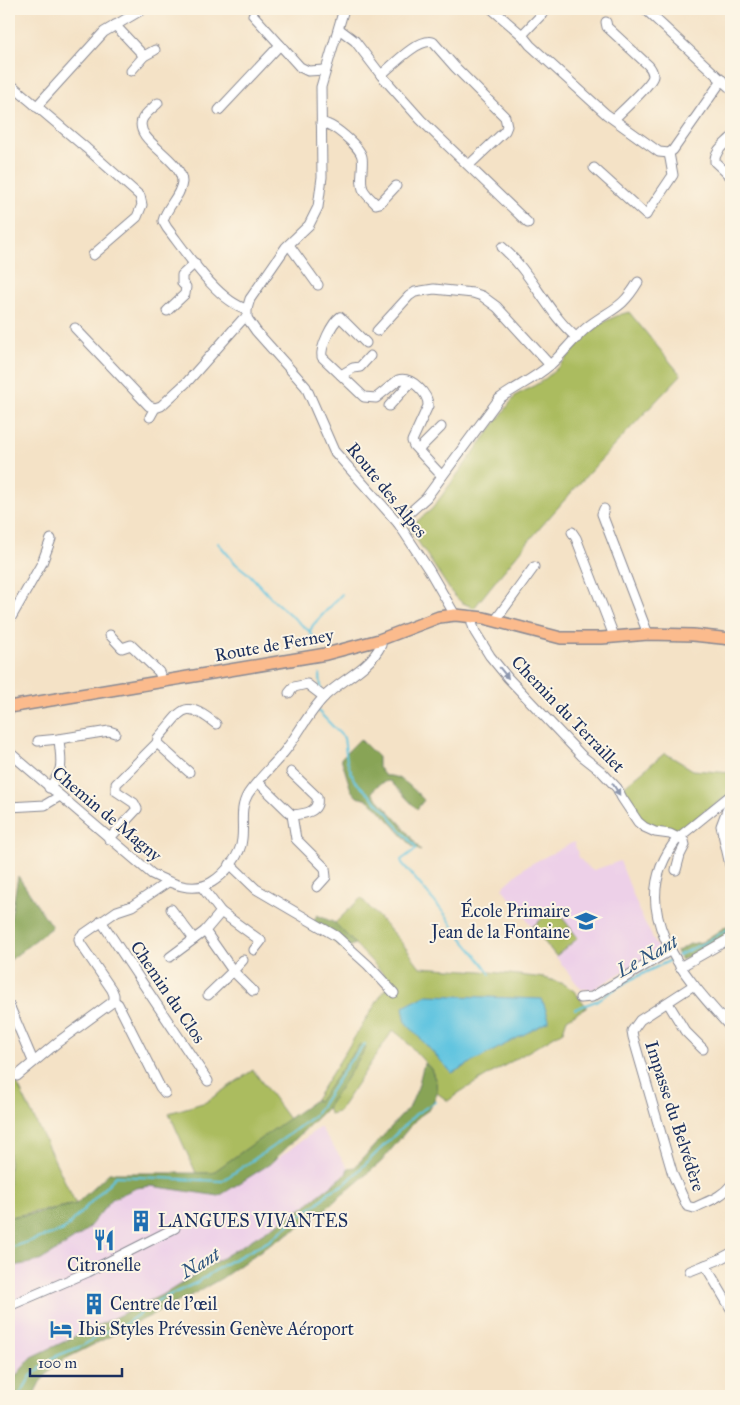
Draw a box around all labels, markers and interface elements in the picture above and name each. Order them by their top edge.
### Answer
street label: Route des Alpes [342,438,432,542]
street label: Route de Ferney [213,624,336,666]
street label: Chemin du Terraillet [507,651,630,777]
one-way arrow [498,666,509,679]
street label: Chemin de Magny [47,762,167,867]
one-way arrow [612,783,621,796]
place label: École Primaire Jean de la Fontaine [429,898,570,944]
school or university icon: École Primaire Jean de la Fontaine [573,908,599,934]
water label: Le Nant [612,929,683,983]
street label: Chemin du Clos [126,937,210,1047]
street label: Impasse du Belvédère [640,1038,710,1194]
building icon: LANGUES VIVANTES [128,1208,154,1234]
place label: LANGUES VIVANTES [158,1210,348,1232]
restaurant icon: Citronelle [91,1227,117,1253]
water label: Nant [175,1242,225,1284]
place label: Citronelle [67,1254,141,1276]
building icon: Centre de l'œil [81,1291,107,1317]
place label: Centre de l'œil [110,1293,217,1315]
hotel icon: Ibis Styles Prévessin Genève Aéroport [48,1316,74,1342]
place label: Ibis Styles Prévessin Genève Aéroport [78,1318,354,1340]
scale bar [30,1345,122,1377]
text: 100 m [38,1354,78,1372]

